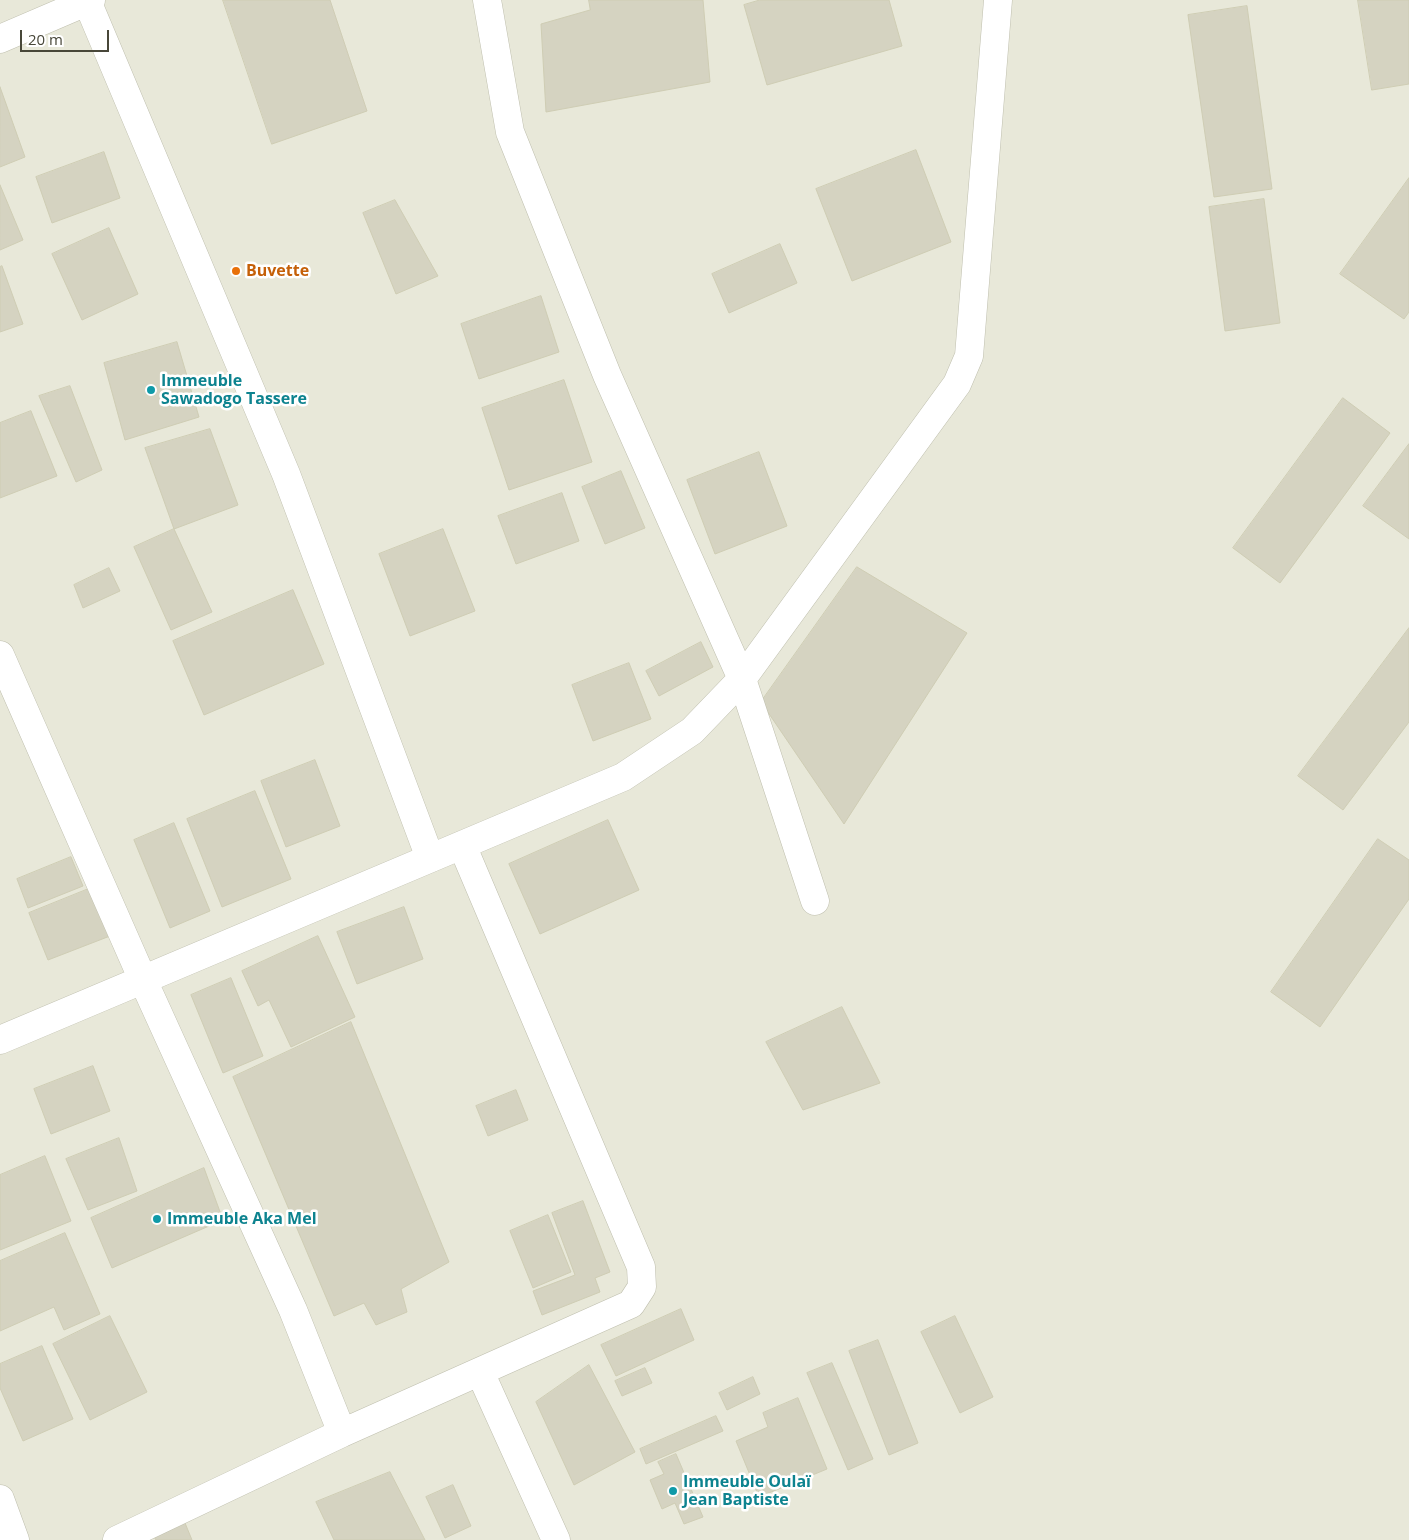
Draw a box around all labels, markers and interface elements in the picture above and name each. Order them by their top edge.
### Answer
scale bar [22,20,111,52]
text: 20 m [28,29,63,49]
place label: Buvette [246,261,309,281]
marker: Buvette [230,265,242,277]
place label: Immeuble Sawadogo Tassere [161,371,307,409]
marker: Immeuble Sawadogo Tassere [145,384,157,396]
place label: Immeuble Aka Mel [167,1209,317,1229]
marker: Immeuble Aka Mel [151,1213,163,1225]
place label: Immeuble Oulaï Jean Baptiste [683,1472,811,1510]
marker: Immeuble Oulaï Jean Baptiste [667,1485,679,1497]

